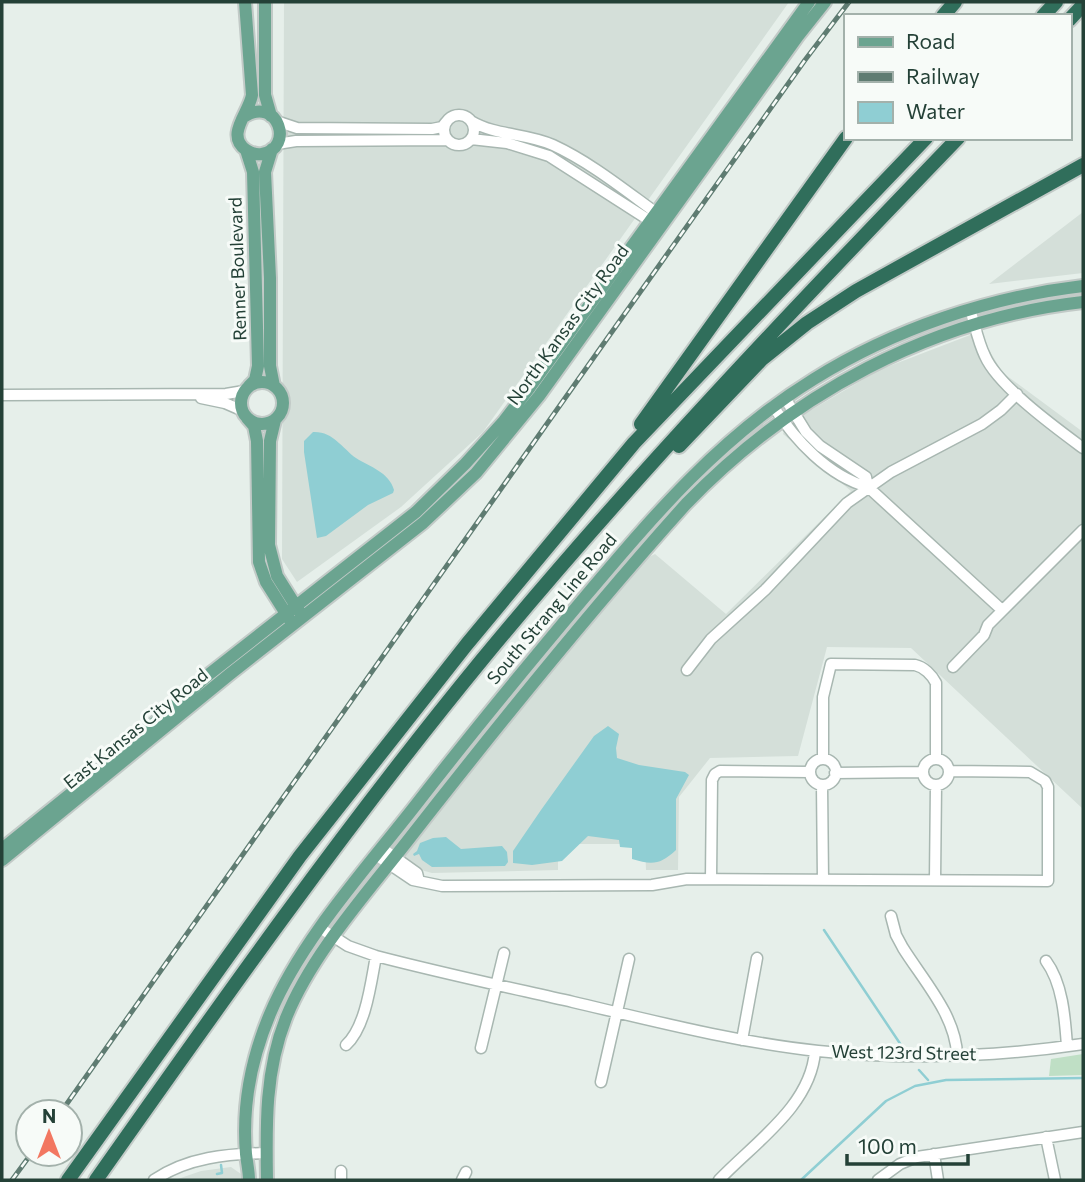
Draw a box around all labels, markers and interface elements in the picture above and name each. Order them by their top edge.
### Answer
legend [844,14,1071,140]
text: Road [906,28,955,53]
text: Railway [906,63,980,88]
text: Water [906,98,965,123]
street label: Renner Boulevard [223,197,251,341]
street label: North Kansas City Road [502,240,633,409]
street label: South Strang Line Road [482,528,621,688]
street label: East Kansas City Road [59,663,212,793]
street label: West 123rd Street [831,1040,977,1064]
north arrow [14,1098,84,1168]
text: N [42,1104,56,1127]
scale bar [847,1122,968,1166]
text: 100 m [858,1133,917,1158]

